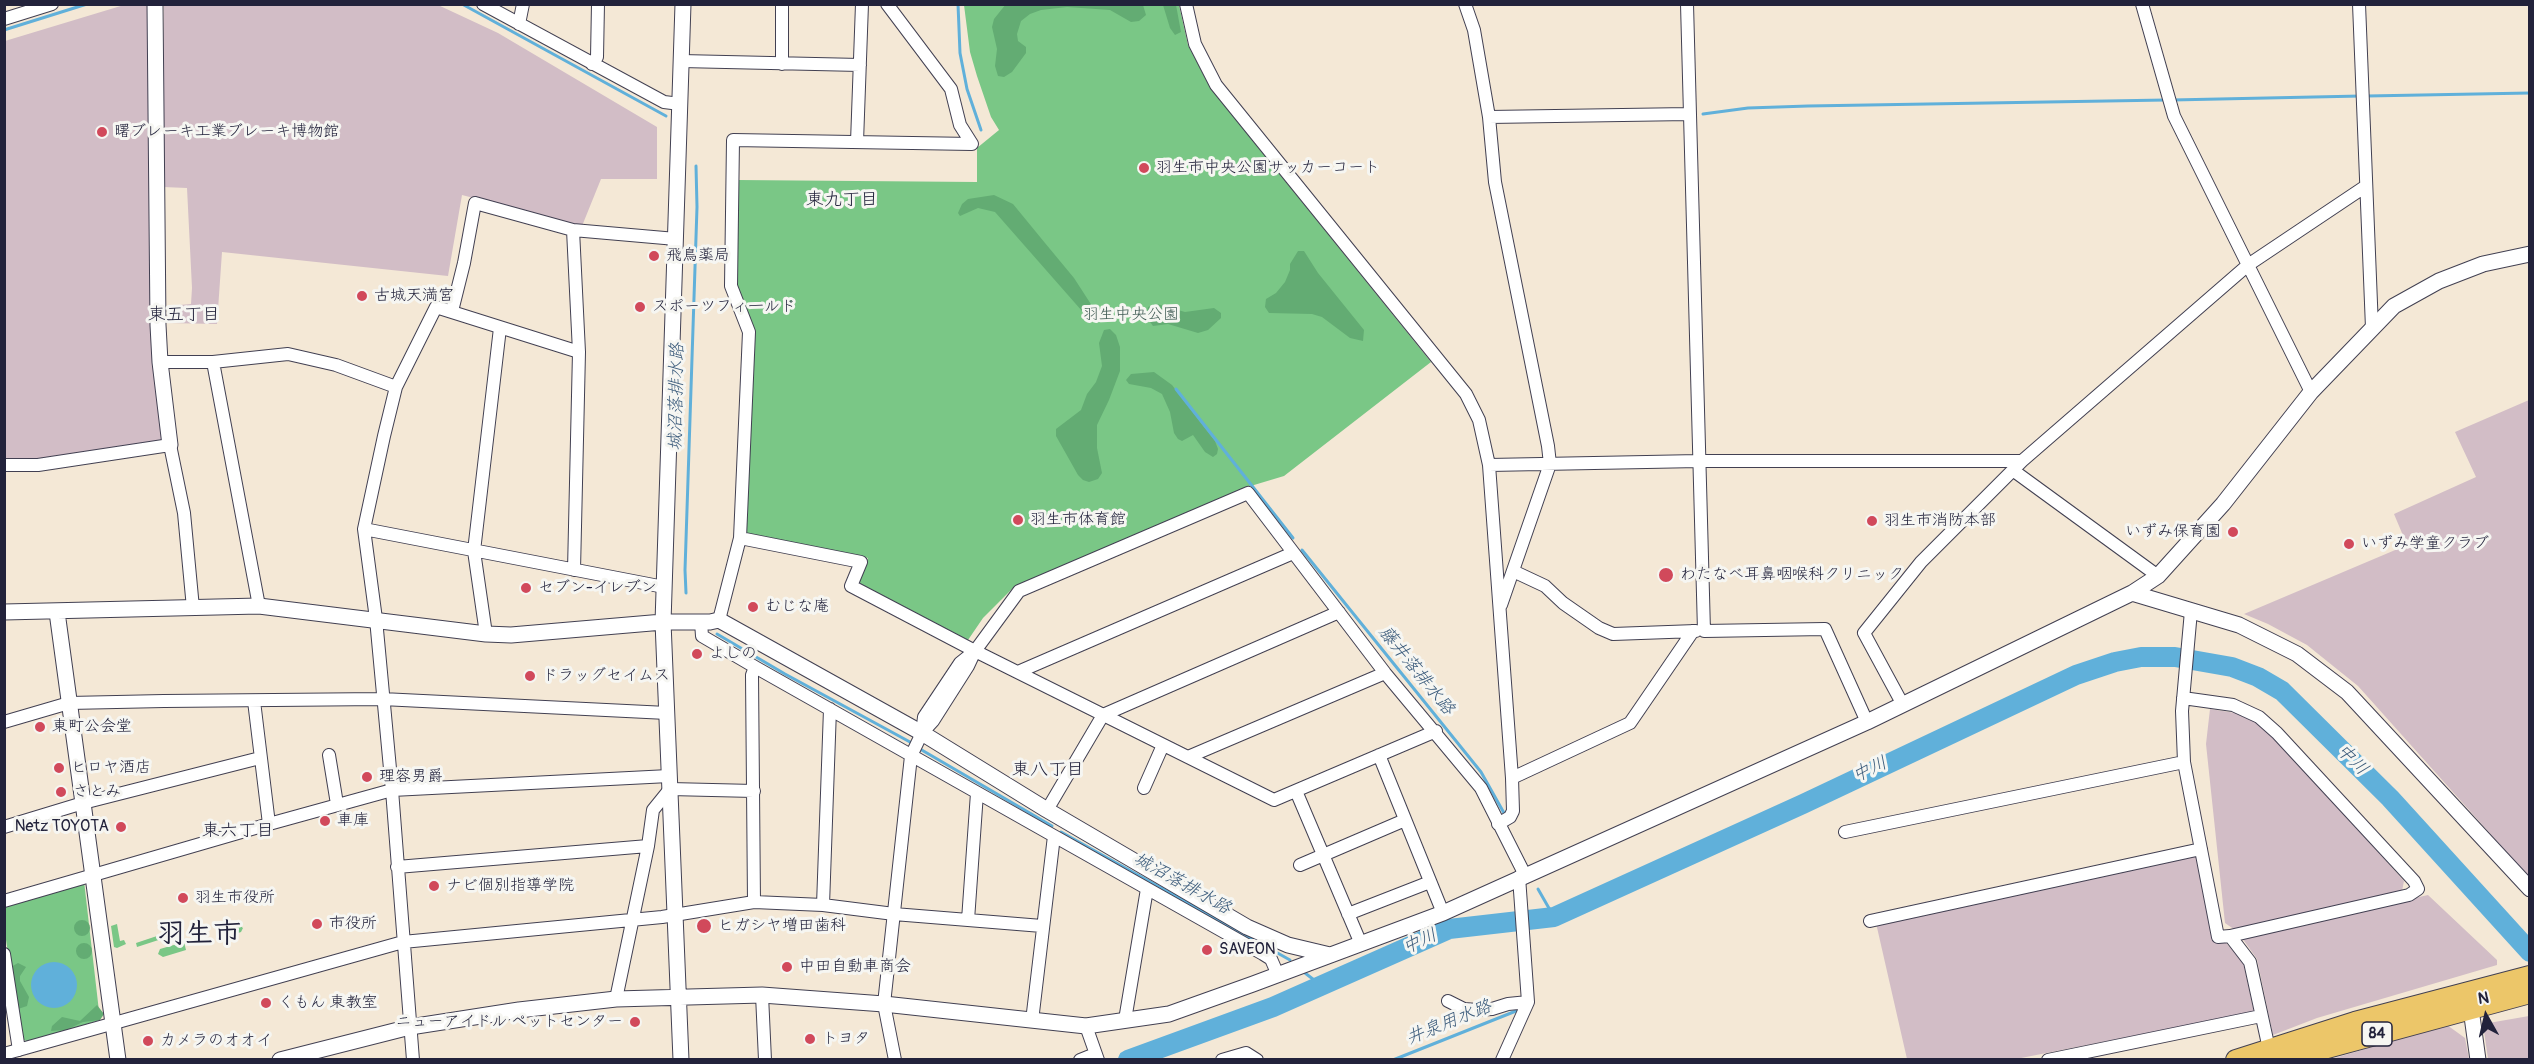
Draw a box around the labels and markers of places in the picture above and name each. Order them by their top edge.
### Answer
place label: 曙ブレーキ工業ブレーキ博物館 [114,122,339,142]
marker: 曙ブレーキ工業ブレーキ博物館 [95,125,109,139]
place label: 羽生市中央公園サッカーコート [1156,158,1380,178]
marker: 羽生市中央公園サッカーコート [1137,161,1151,175]
place label: 飛鳥薬局 [666,246,730,266]
marker: 飛鳥薬局 [647,249,661,263]
place label: 古城天満宮 [374,286,454,306]
marker: 古城天満宮 [355,289,369,303]
place label: スポーツフィ一ルド [652,297,796,317]
marker: スポーツフィ一ルド [633,300,647,314]
place label: 羽生市体育館 [1030,510,1126,530]
place label: 羽生市消防本部 [1884,511,1996,531]
marker: 羽生市体育館 [1011,513,1025,527]
marker: 羽生市消防本部 [1865,514,1879,528]
place label: いずみ保育園 [2125,522,2221,542]
marker: いずみ保育園 [2226,525,2240,539]
place label: いずみ学童クラブ [2361,534,2489,554]
marker: いずみ学童クラブ [2342,537,2356,551]
place label: わたなべ耳鼻咽喉科クリニック [1680,565,1904,585]
marker: わたなべ耳鼻咽喉科クリニック [1657,566,1675,584]
place label: セブン-イレブン [538,578,657,598]
marker: セブン-イレブン [519,581,533,595]
place label: むじな庵 [765,597,829,617]
marker: むじな庵 [746,600,760,614]
place label: よしの [709,644,757,664]
marker: よしの [690,647,704,661]
place label: ドラッグセイムス [542,666,670,686]
marker: ドラッグセイムス [523,669,537,683]
place label: 東町公会堂 [52,717,132,737]
marker: 東町公会堂 [33,720,47,734]
place label: ヒロヤ酒店 [71,758,151,778]
marker: ヒロヤ酒店 [52,761,66,775]
place label: 理容男爵 [379,767,443,787]
marker: 理容男爵 [360,770,374,784]
place label: さとみ [73,782,121,802]
marker: さとみ [54,785,68,799]
place label: 車庫 [337,811,369,831]
marker: 車庫 [318,814,332,828]
place label: Netz TOYOTA [15,817,109,837]
marker: Netz TOYOTA [114,820,128,834]
place label: ナビ個別指導学院 [446,876,574,896]
marker: ナビ個別指導学院 [427,879,441,893]
place label: 羽生市役所 [195,888,275,908]
marker: 羽生市役所 [176,891,190,905]
place label: 市役所 [329,914,377,934]
place label: ヒガシヤ増田歯科 [718,916,846,936]
marker: 市役所 [310,917,324,931]
marker: ヒガシヤ増田歯科 [695,917,713,935]
place label: SAVEON [1219,940,1276,960]
marker: SAVEON [1200,943,1214,957]
place label: 中田自動車商会 [799,957,911,977]
marker: 中田自動車商会 [780,960,794,974]
place label: くもん 東教室 [278,993,377,1013]
marker: くもん 東教室 [259,996,273,1010]
place label: ニューアイドル ペットセンター [396,1012,623,1032]
marker: ニューアイドル ペットセンター [628,1015,642,1029]
place label: トヨタ [822,1029,870,1049]
place label: カメラのオオイ [160,1031,272,1051]
marker: トヨタ [803,1032,817,1046]
marker: カメラのオオイ [141,1034,155,1048]

